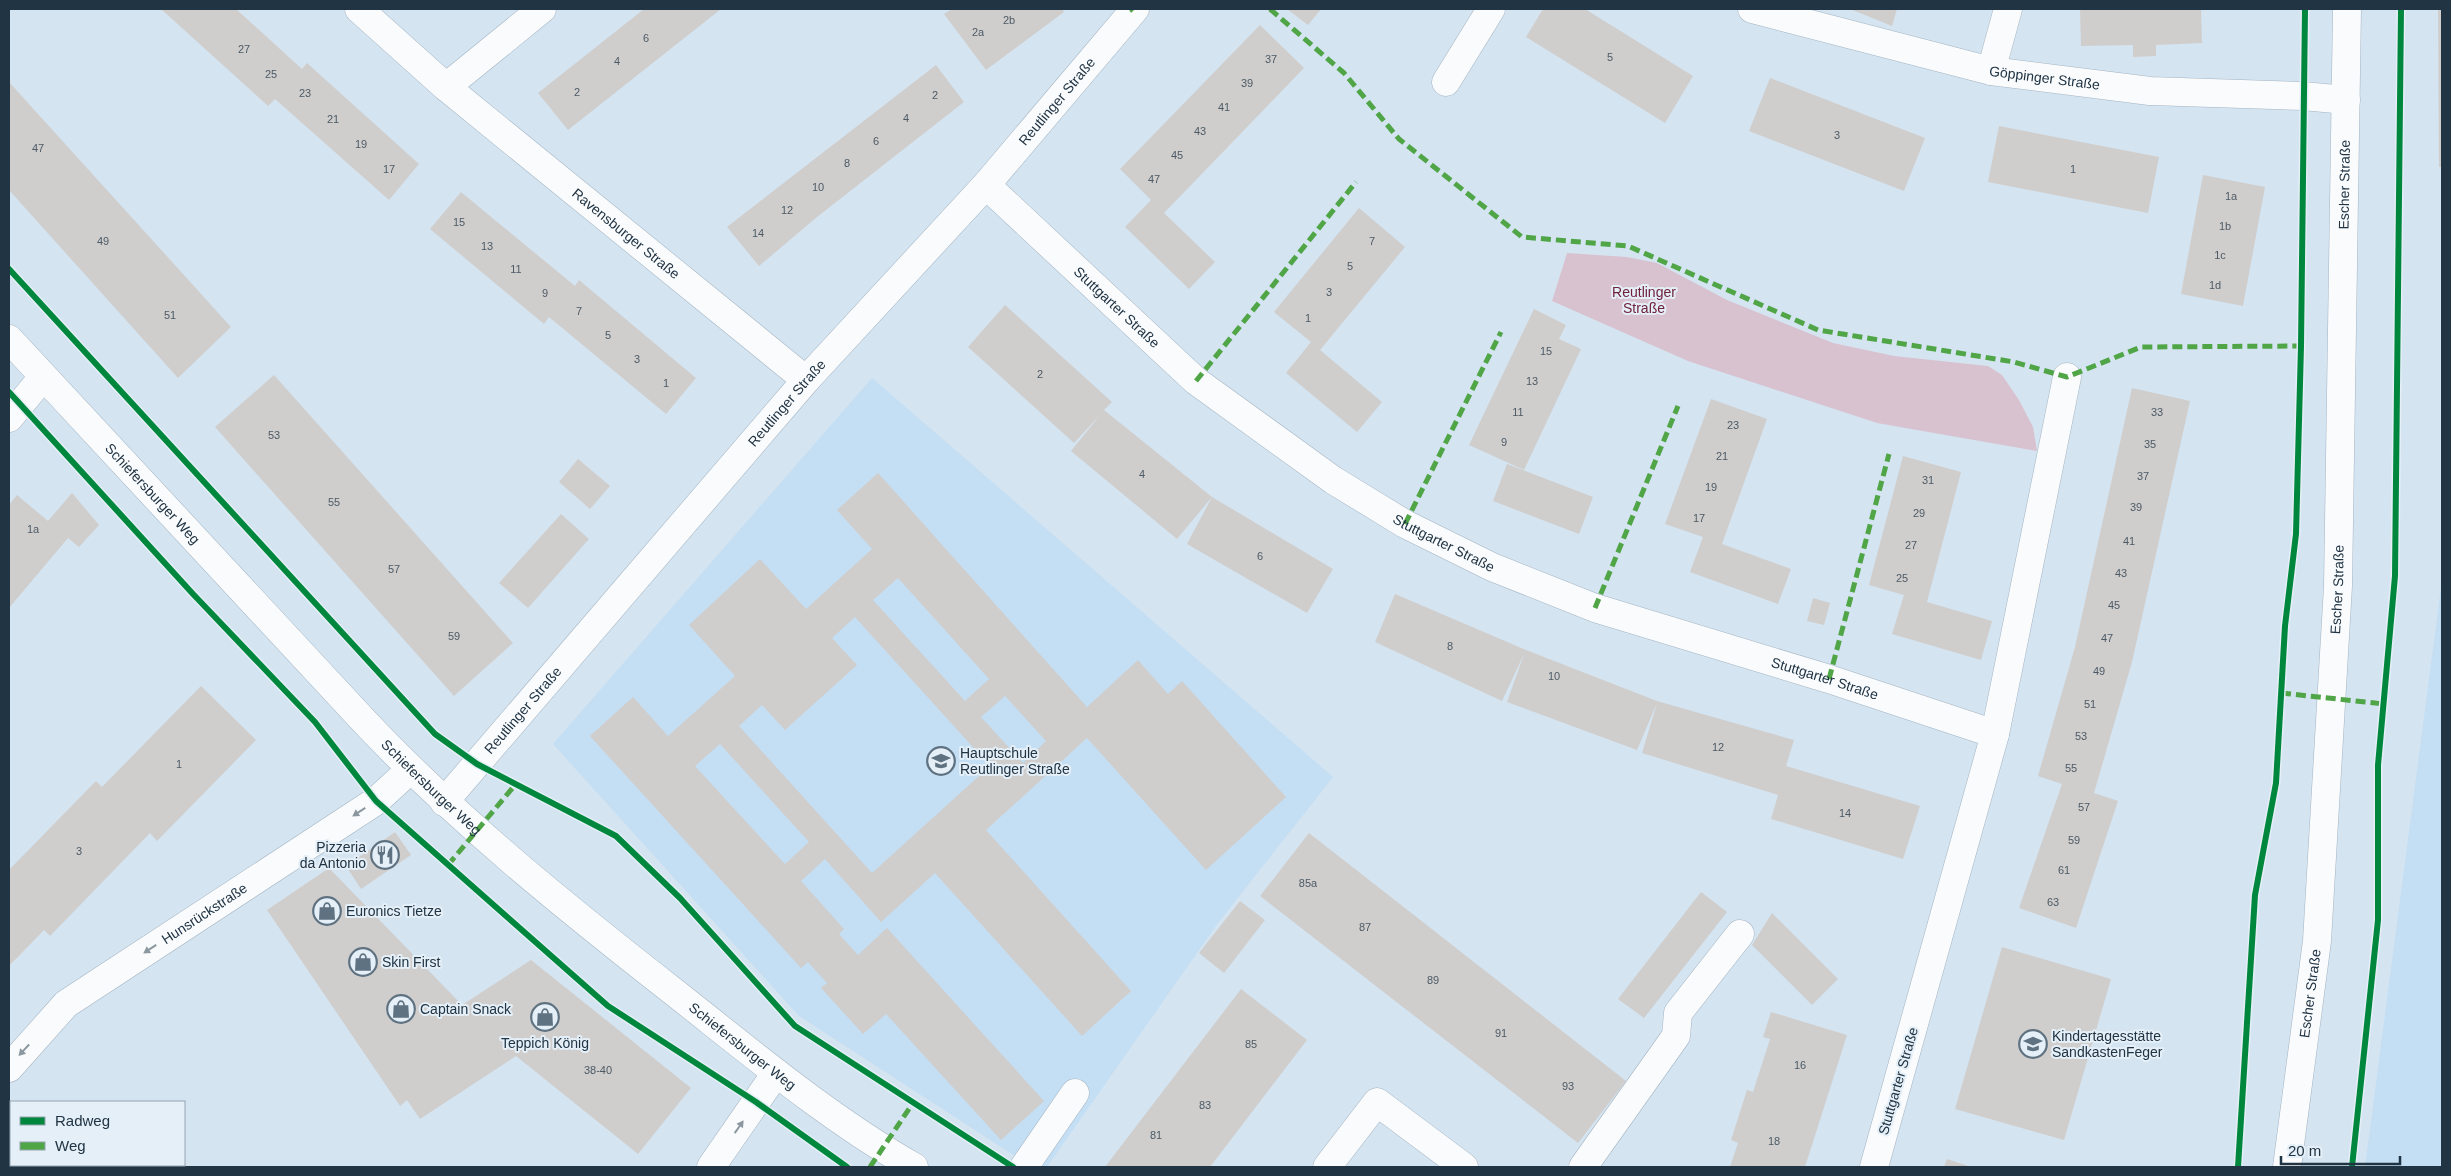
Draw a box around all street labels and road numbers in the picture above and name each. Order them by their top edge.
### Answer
street label: Reutlinger Straße [1015,54,1099,148]
street label: Göppinger Straße [1988,63,2101,93]
street label: Escher Straße [2336,140,2353,230]
street label: Ravensburger Straße [569,185,683,282]
street label: Stuttgarter Straße [1071,263,1163,351]
street label: Reutlinger Straße [745,356,829,450]
street label: Schiefersburger Weg [102,440,203,547]
street label: Stuttgarter Straße [1390,511,1498,575]
street label: Escher Straße [2327,544,2347,635]
street label: Stuttgarter Straße [1769,654,1881,703]
street label: Reutlinger Straße [481,663,565,757]
street label: Schiefersburger Weg [378,736,485,838]
street label: Hunsrückstraße [159,880,250,947]
street label: Escher Straße [2296,948,2324,1039]
street label: Schiefersburger Weg [686,999,799,1093]
street label: Stuttgarter Straße [1875,1025,1921,1137]

